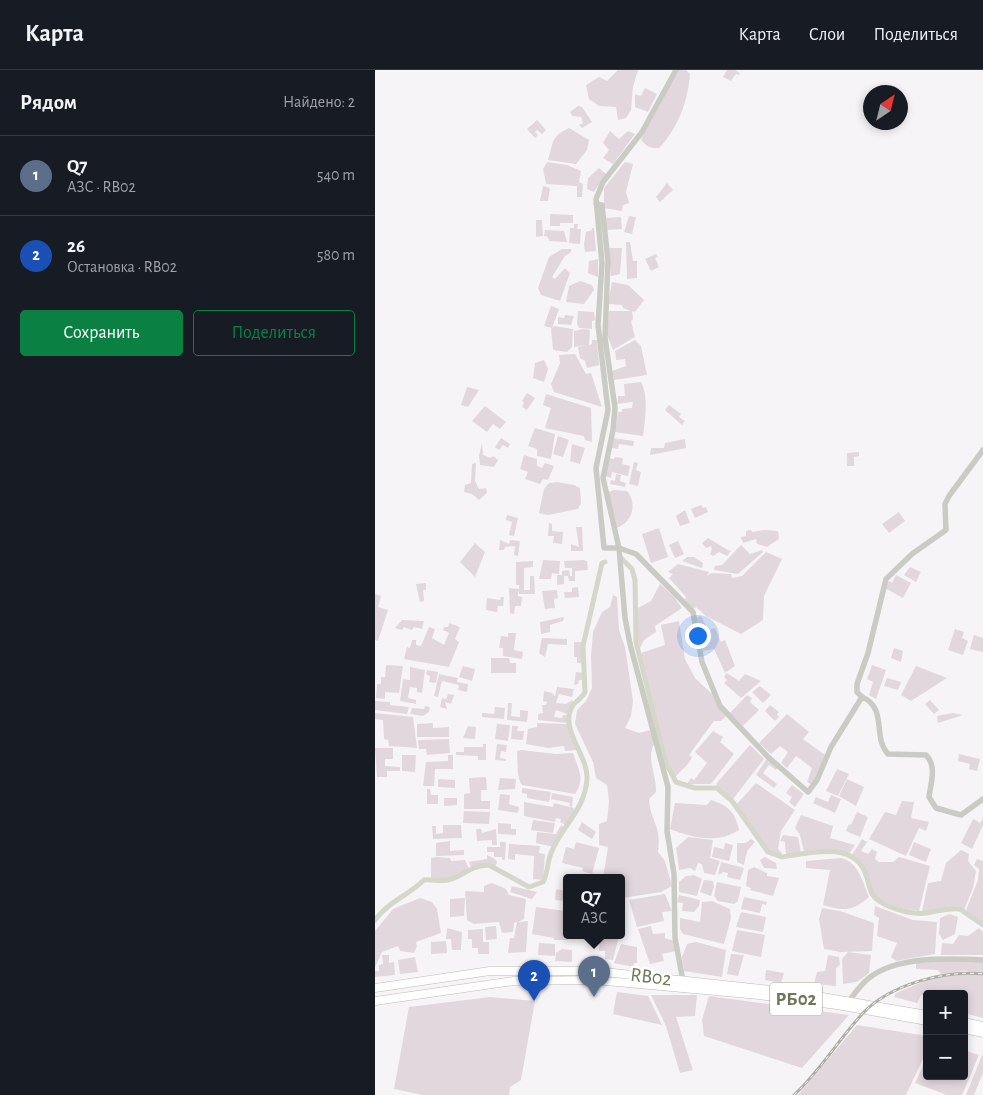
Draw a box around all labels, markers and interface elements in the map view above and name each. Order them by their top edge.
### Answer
text: Карта [25,22,84,46]
text: Карта [739,26,781,44]
text: Слои [809,26,845,44]
text: Поделиться [873,26,958,44]
north arrow [863,85,908,130]
text: Рядом [20,92,77,113]
text: Найдено: 2 [283,94,355,110]
text: Q7 [67,157,88,176]
text: 1 [33,167,39,183]
text: 540 m [317,167,355,183]
text: АЗС · RB02 [67,179,136,195]
text: 26 [67,237,85,256]
text: 2 [32,247,40,263]
text: 580 m [317,247,355,263]
text: Остановка · RB02 [67,259,177,275]
button: Сохранить [20,310,183,356]
button: Поделиться [193,310,355,356]
your location [685,623,711,649]
popup [563,874,625,939]
text: Q7 [581,888,601,907]
text: АЗС [581,910,607,926]
pin: 1 [578,956,610,997]
pin: 2 [518,960,550,1001]
street label: RB02 [629,965,673,989]
road number: РБ02 [770,982,822,1016]
map controls [923,990,968,1080]
button: + [923,990,968,1035]
button: − [923,1035,968,1080]

